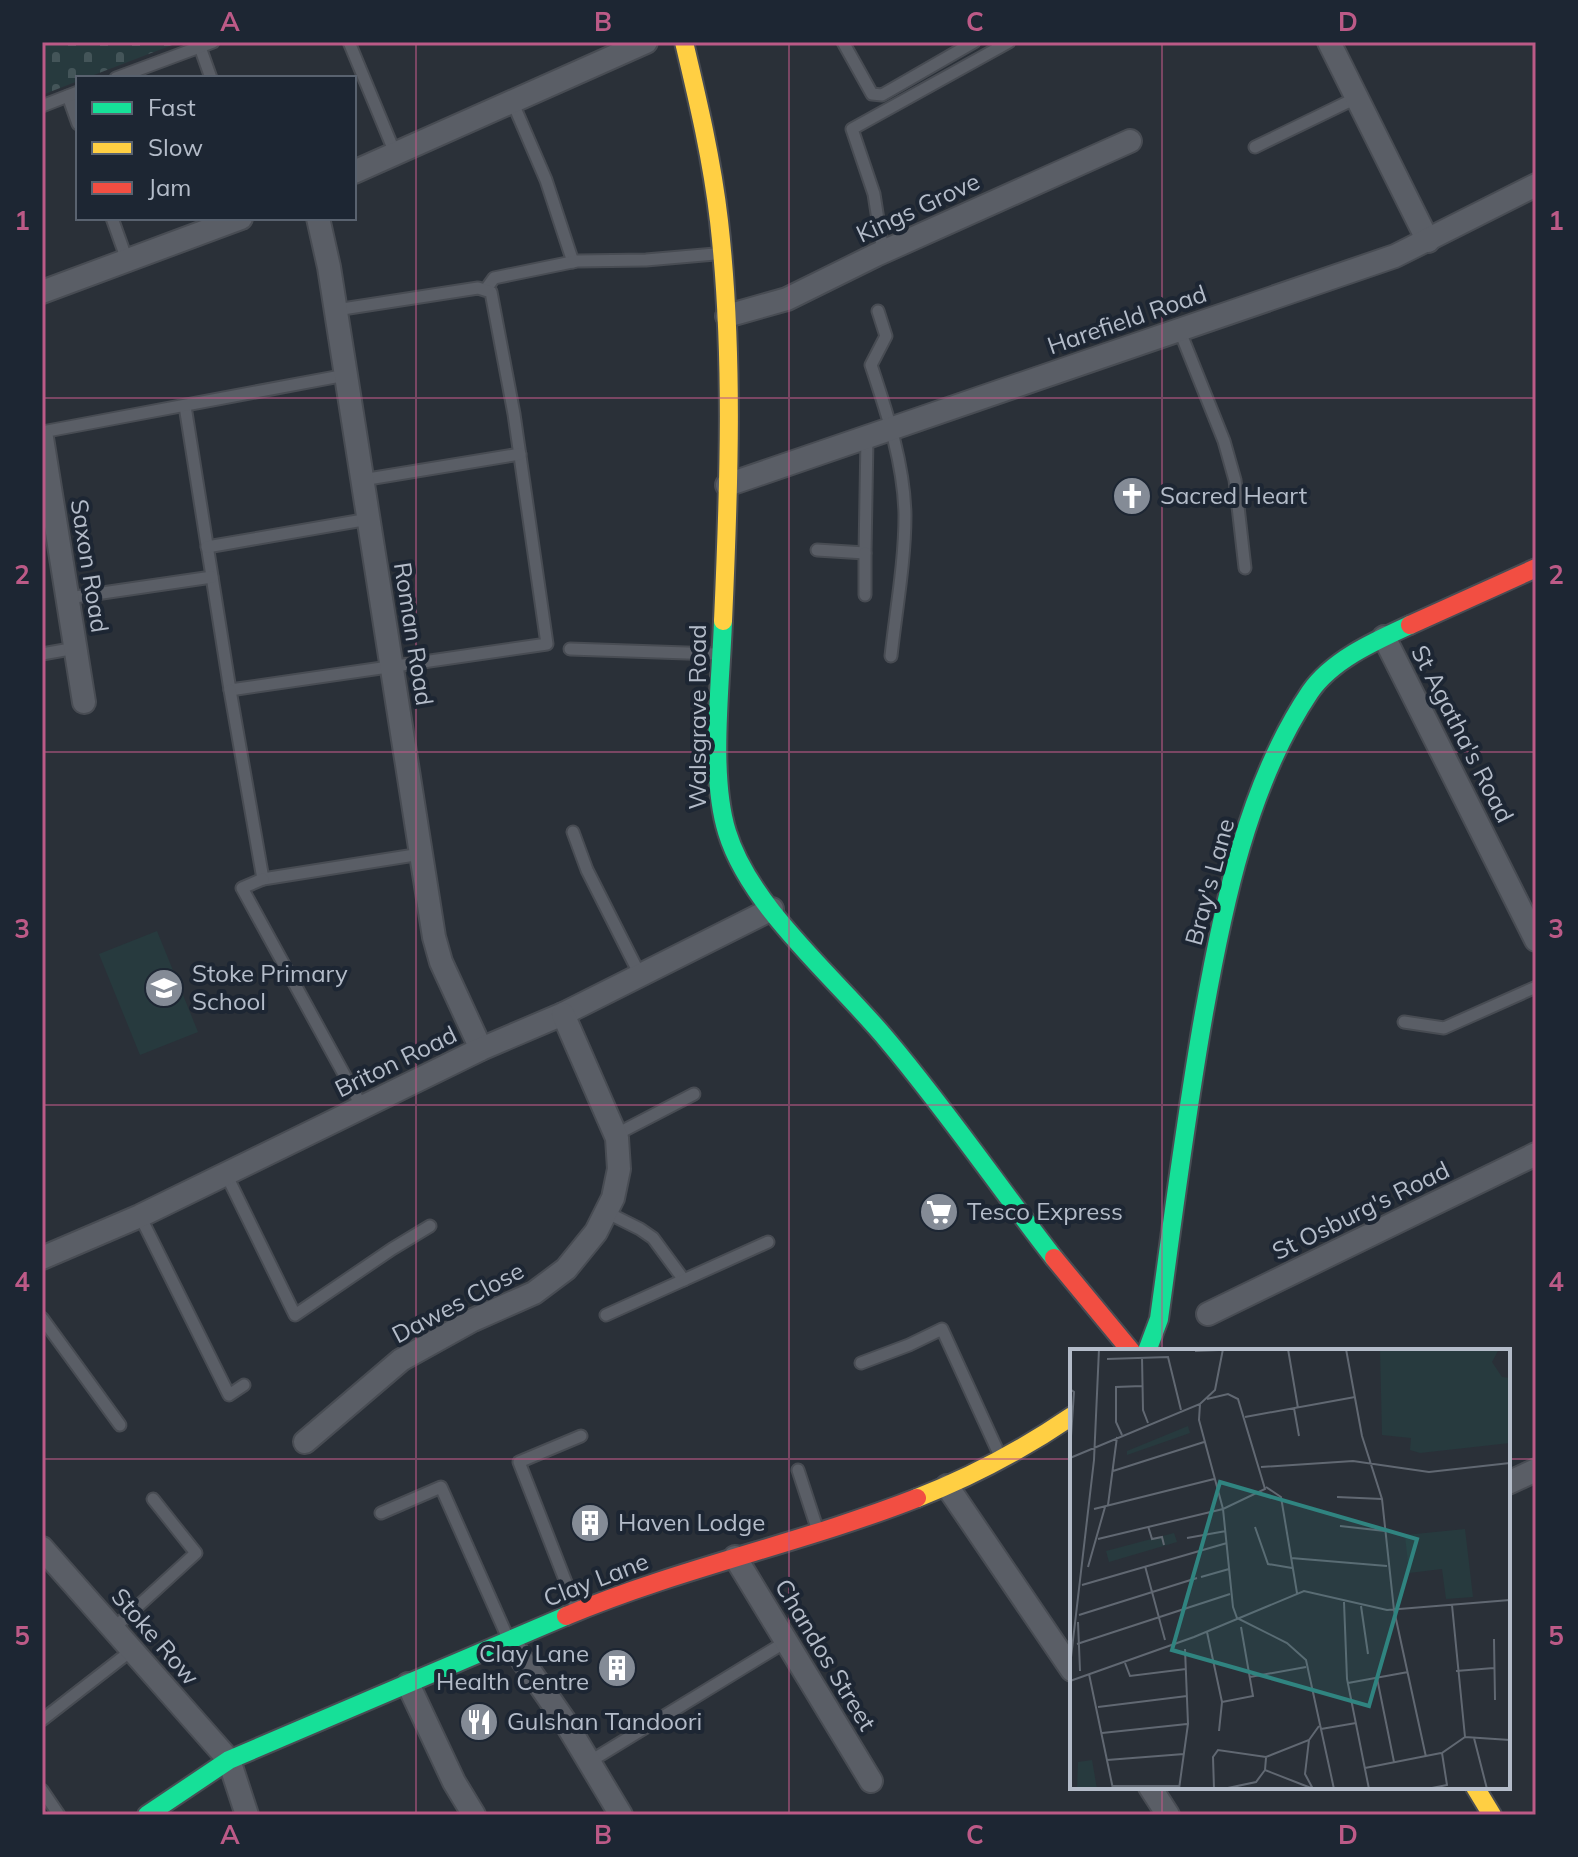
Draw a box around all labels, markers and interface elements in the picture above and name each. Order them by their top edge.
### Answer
text: A [220,5,240,38]
text: B [594,5,612,38]
text: C [966,5,984,38]
text: D [1338,5,1358,38]
legend [76,76,356,220]
text: Fast [148,92,196,122]
text: Slow [148,132,203,162]
street label: Kings Grove [851,165,984,249]
text: Jam [148,172,191,202]
text: 1 [14,204,30,237]
text: 1 [1548,204,1564,237]
street label: Harefield Road [1043,278,1210,360]
church icon: Sacred Heart [1111,475,1153,517]
place label: Sacred Heart [1160,480,1307,510]
street label: Saxon Road [65,497,115,635]
text: 2 [14,558,30,591]
text: 2 [1548,558,1564,591]
street label: Roman Road [388,560,440,708]
street label: Walsgrave Road [682,624,712,810]
street label: St Agatha's Road [1405,640,1521,827]
street label: Bray's Lane [1178,815,1240,948]
text: 3 [14,912,30,945]
text: 3 [1548,912,1564,945]
place label: Stoke Primary School [192,958,348,1016]
school or university icon: Stoke Primary School [143,967,185,1009]
street label: Briton Road [330,1019,461,1103]
street label: St Osburg's Road [1267,1154,1454,1266]
supermarket icon: Tesco Express [918,1191,960,1233]
place label: Tesco Express [967,1196,1123,1226]
street label: Dawes Close [387,1255,529,1349]
text: 4 [14,1265,30,1298]
text: 4 [1548,1265,1564,1298]
inset map [1070,1349,1510,1789]
building icon: Haven Lodge [569,1502,611,1544]
place label: Haven Lodge [618,1507,765,1537]
street label: Clay Lane [539,1545,652,1613]
street label: Chandos Street [769,1573,883,1736]
street label: Stoke Row [105,1582,206,1691]
text: 5 [14,1619,30,1652]
text: 5 [1548,1619,1564,1652]
place label: Clay Lane Health Centre [436,1638,589,1696]
building icon: Clay Lane Health Centre [596,1647,638,1689]
restaurant icon: Gulshan Tandoori [458,1701,500,1743]
place label: Gulshan Tandoori [507,1706,702,1736]
text: A [220,1818,240,1851]
text: B [594,1818,612,1851]
text: C [966,1818,984,1851]
text: D [1338,1818,1358,1851]

